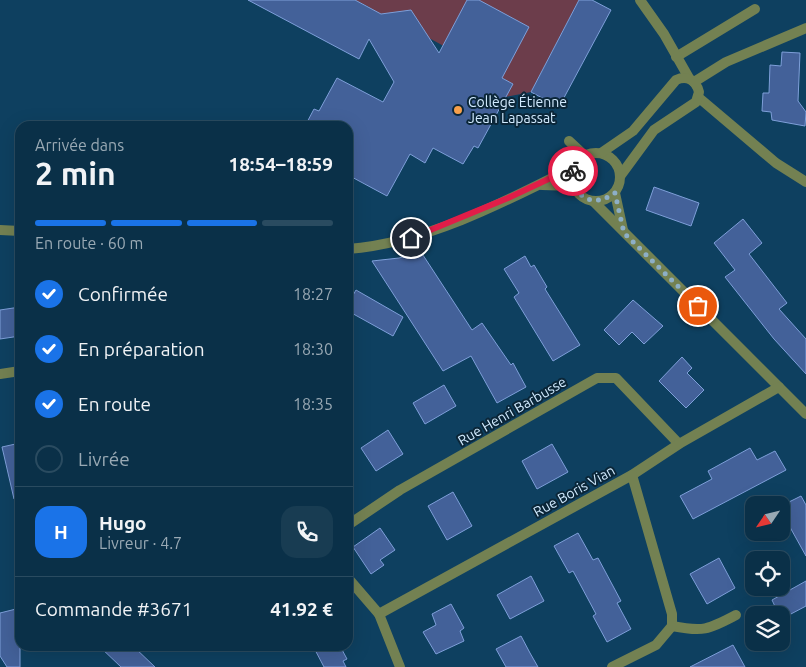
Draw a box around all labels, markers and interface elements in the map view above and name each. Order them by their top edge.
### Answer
place label: Collège Étienne Jean Lapassat [468,93,567,126]
marker: Collège Étienne Jean Lapassat [452,104,464,116]
text: Arrivée dans [35,136,124,154]
courier [548,146,598,196]
text: 18:54–18:59 [228,153,333,175]
text: 2 min [35,155,116,191]
icon: bike [559,157,587,185]
pin [390,217,432,259]
icon: home [397,224,425,252]
text: En route · 60 m [35,234,143,252]
icon: check [35,280,63,308]
text: Confirmée [78,283,168,305]
text: 18:27 [293,285,333,303]
pin [677,285,719,327]
icon: bag [684,292,712,320]
icon: check [35,335,63,363]
text: En préparation [78,338,205,360]
text: 18:30 [293,340,333,358]
street label: Rue Henri Barbusse [455,373,569,449]
icon: check [35,390,63,418]
text: En route [78,393,151,415]
text: 18:35 [293,395,333,413]
text: Livrée [78,448,130,470]
street label: Rue Boris Vian [530,462,618,520]
north arrow [745,496,790,541]
map controls [745,496,790,651]
button: phone [281,506,333,558]
text: Hugo [99,512,147,534]
text: H [54,521,68,543]
text: Livreur · 4.7 [99,534,182,552]
button: locate [745,551,790,596]
text: Commande #3671 [35,598,192,620]
text: 41.92 € [270,598,333,620]
button: layers [745,606,790,651]

